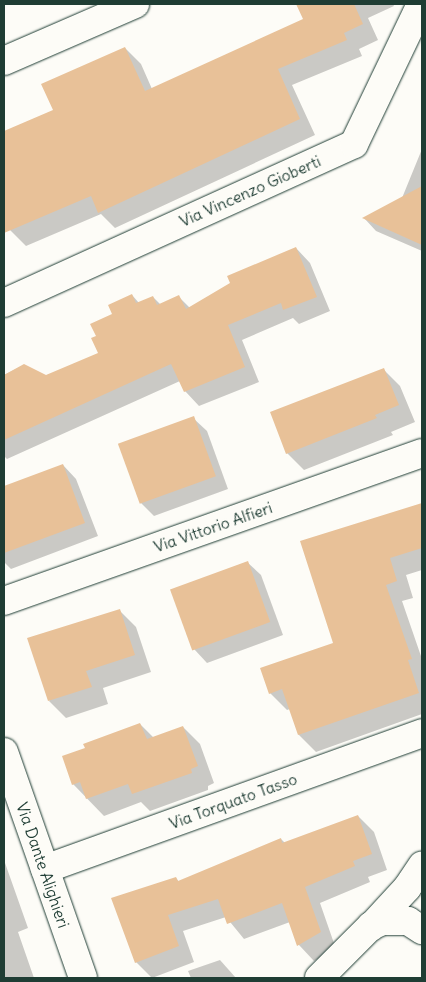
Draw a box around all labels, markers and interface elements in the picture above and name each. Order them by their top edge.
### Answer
street label: Via Vincenzo Gioberti [176,151,324,231]
street label: Via Vittorio Alfieri [151,498,275,556]
street label: Via Torquato Tasso [166,769,300,833]
street label: Via Dante Alighieri [12,800,74,930]

